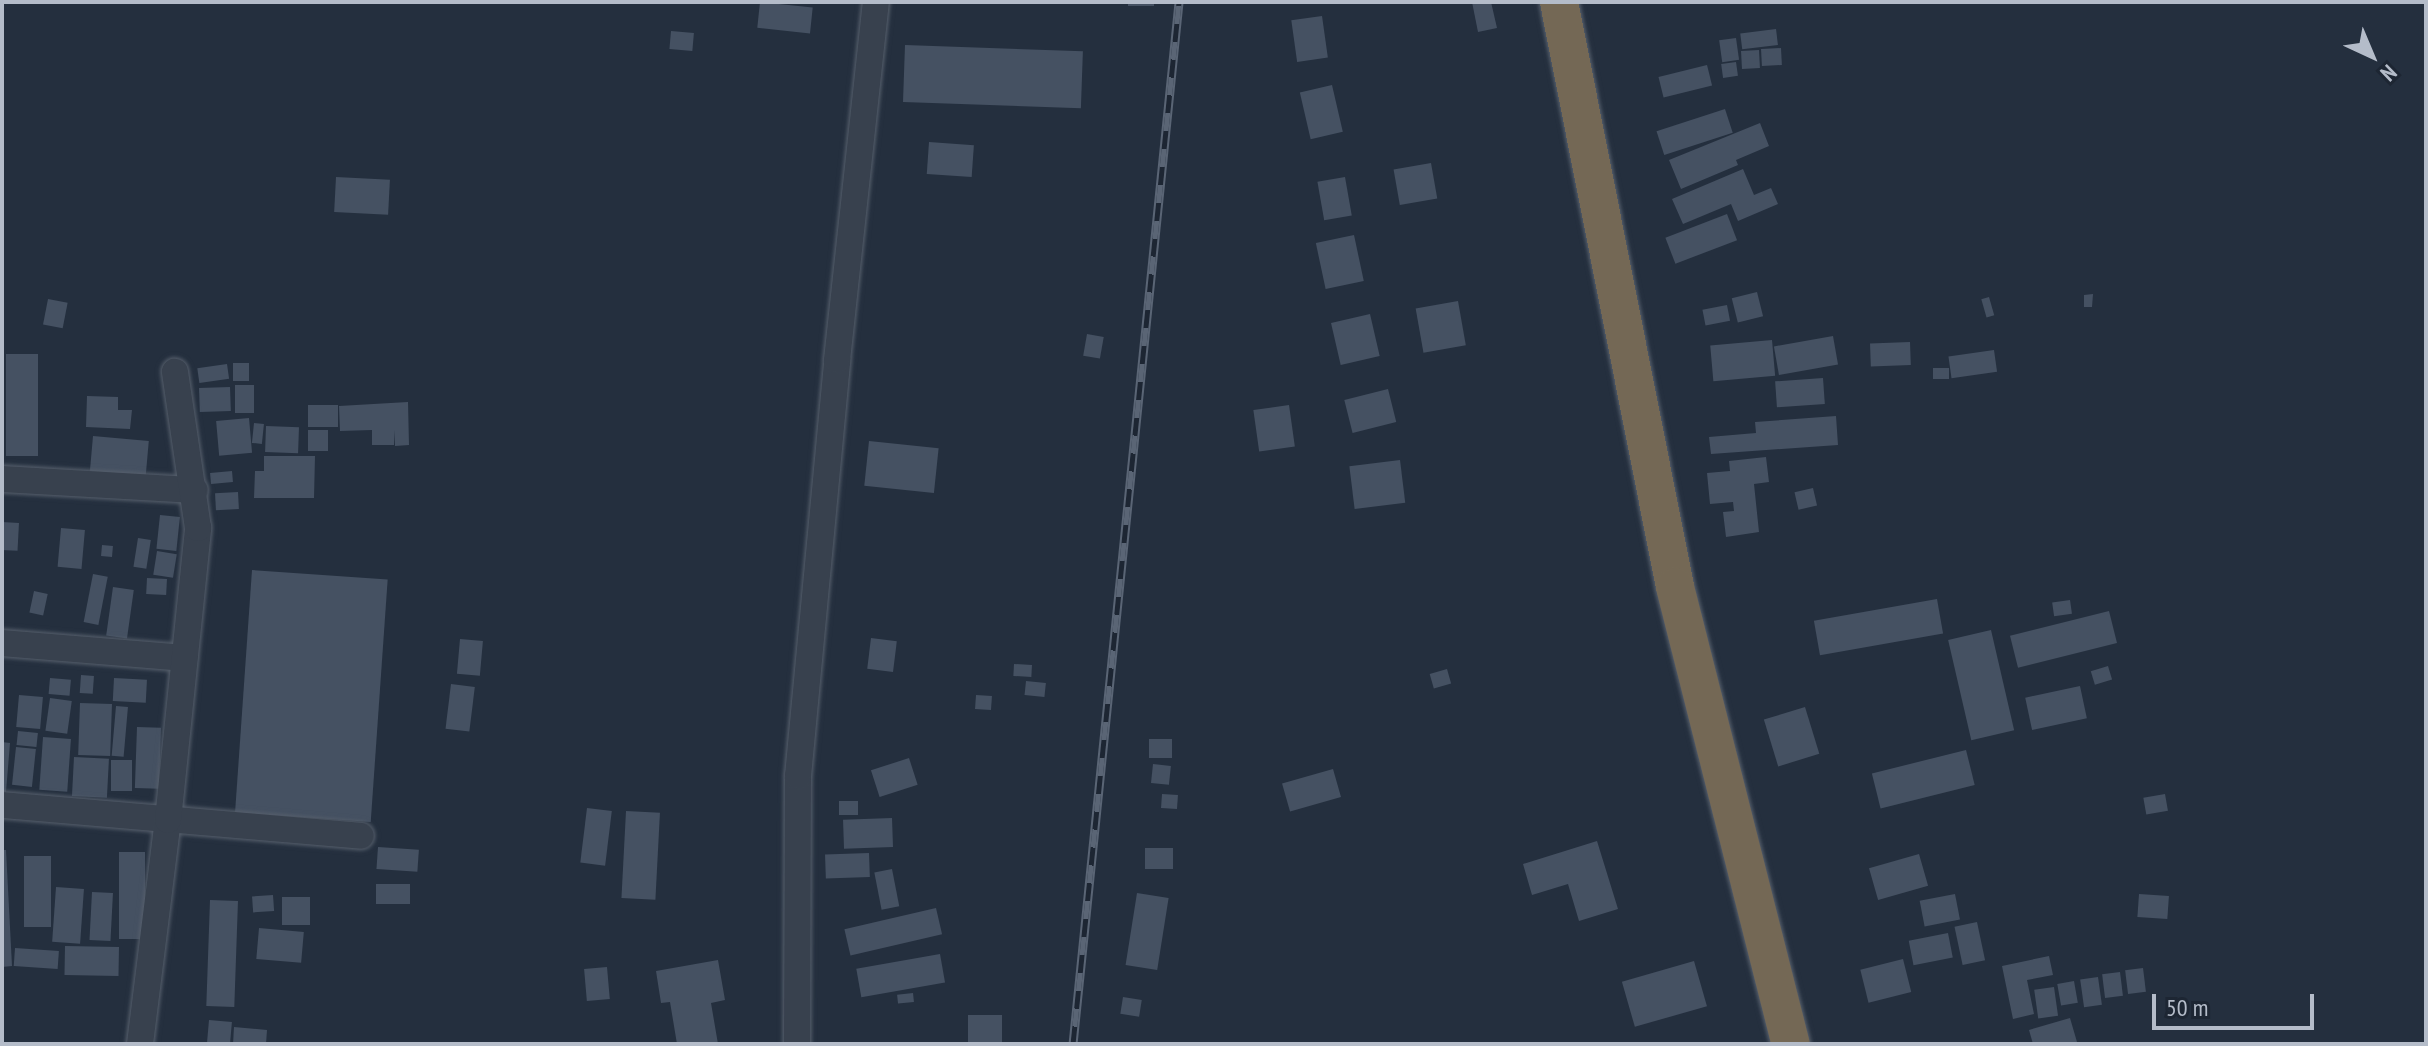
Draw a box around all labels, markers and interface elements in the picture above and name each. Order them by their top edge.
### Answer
north arrow [2332,16,2412,96]
text: N [2375,59,2403,87]
scale bar [2156,978,2318,1028]
text: 50 m [2166,992,2208,1023]

